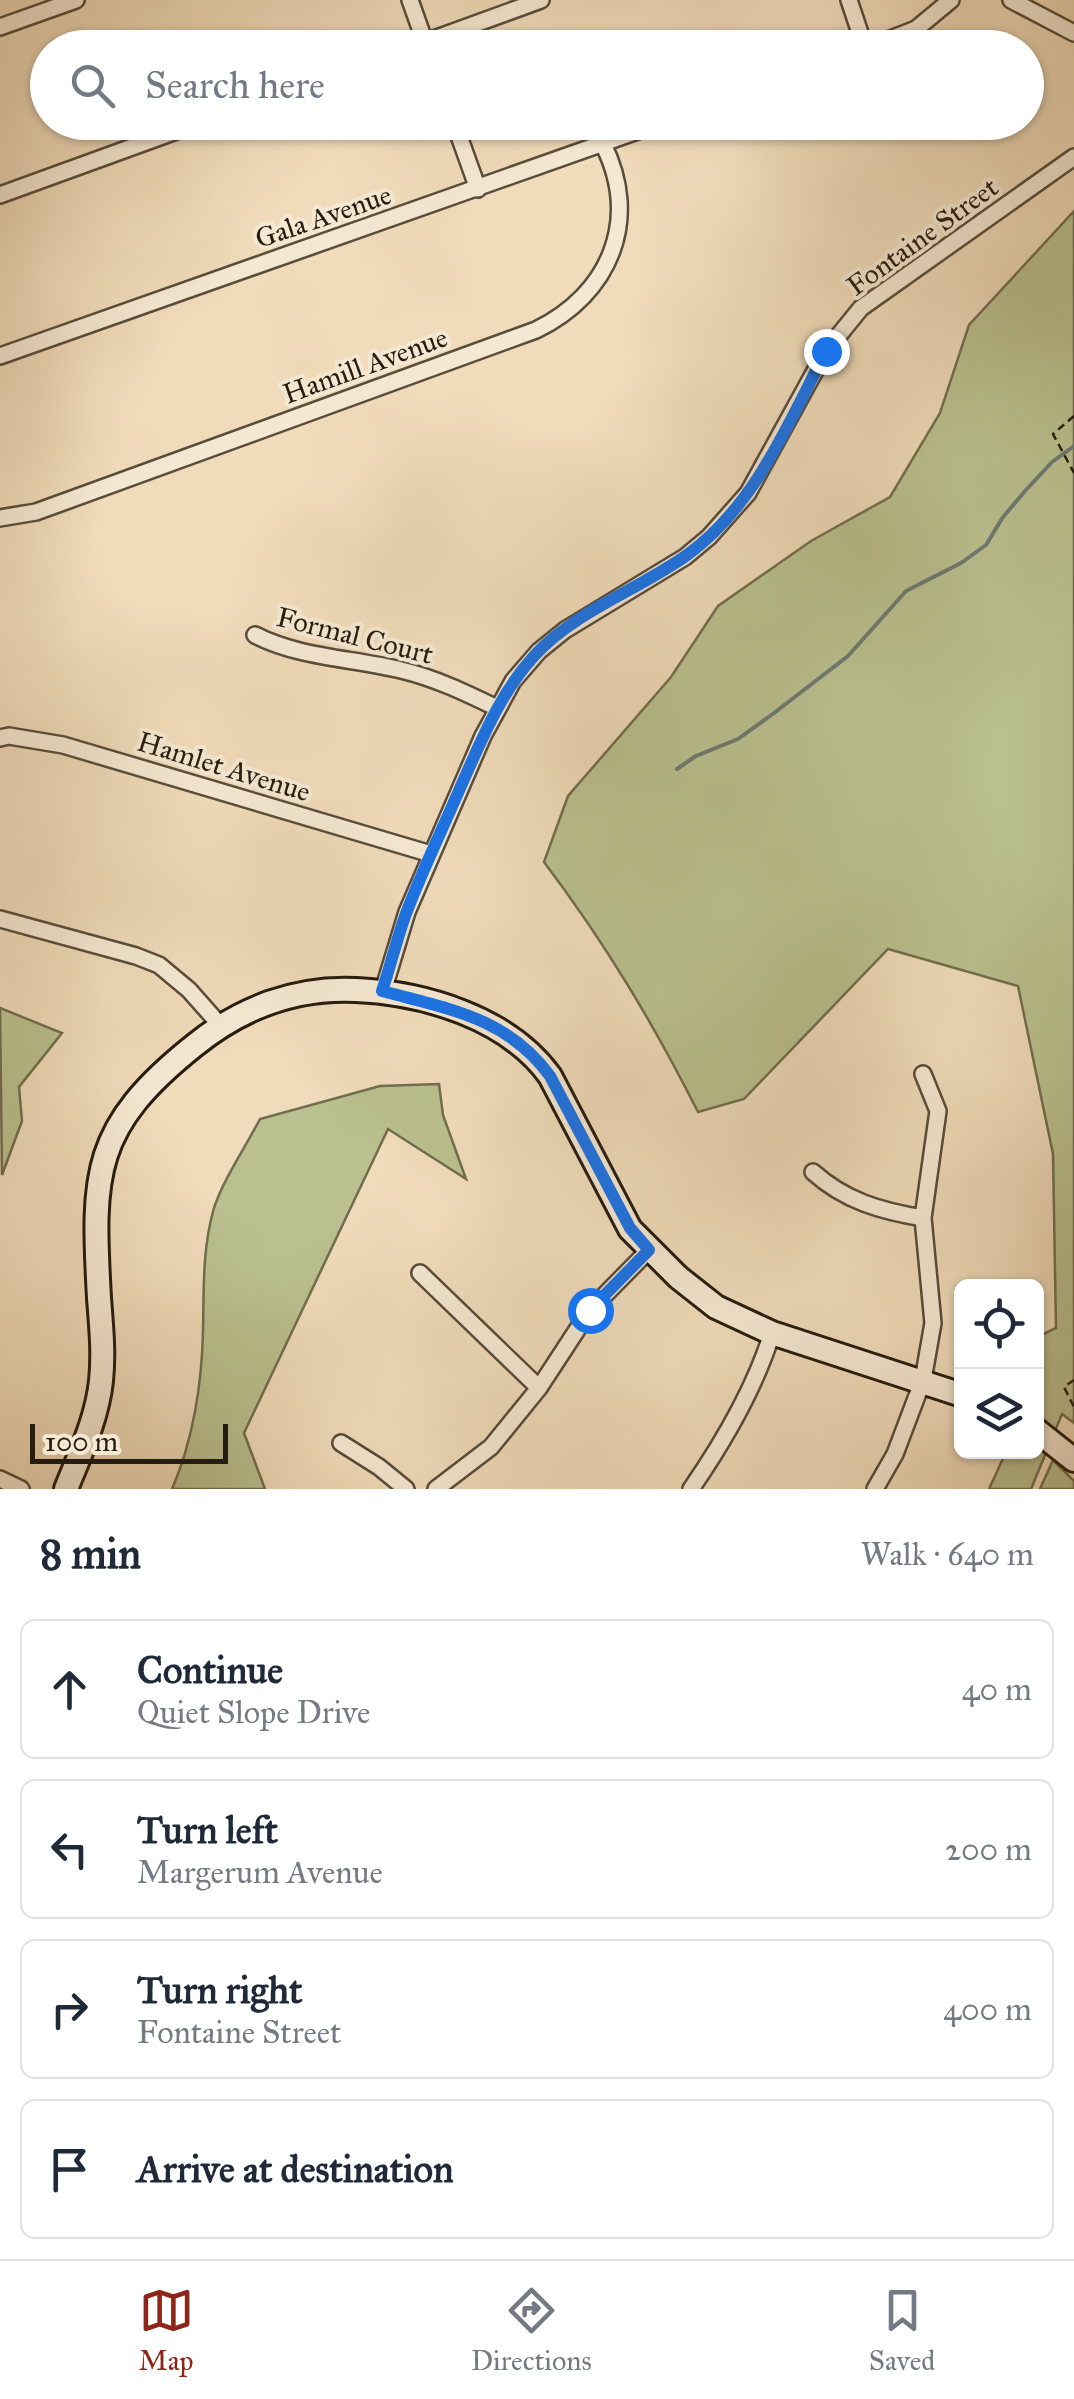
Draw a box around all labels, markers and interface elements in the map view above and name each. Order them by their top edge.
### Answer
search box [30,30,1044,140]
icon: search [65,58,120,113]
text: Search here [145,62,325,108]
street label: Fontaine Street [840,170,1005,303]
street label: Gala Avenue [250,177,396,256]
street label: Hamill Avenue [278,320,452,411]
route end [804,329,850,375]
street label: Formal Court [273,599,437,672]
street label: Hamlet Avenue [133,724,314,809]
map controls [954,1279,1044,1459]
button: locate [954,1279,1044,1369]
route start [568,1288,614,1334]
button: layers [954,1369,1044,1459]
scale bar [30,1419,228,1464]
text: 100 m [45,1424,118,1459]
text: 8 min [40,1528,141,1580]
text: Walk · 640 m [861,1535,1034,1574]
text: Continue [137,1647,283,1693]
icon: ahead [42,1662,97,1717]
text: 40 m [962,1670,1032,1709]
text: Quiet Slope Drive [137,1693,370,1732]
text: Turn left [137,1807,278,1853]
icon: left [42,1822,97,1877]
text: 200 m [945,1830,1032,1869]
text: Margerum Avenue [137,1853,383,1892]
text: Turn right [137,1967,303,2013]
icon: right [42,1982,97,2037]
text: 400 m [943,1990,1032,2029]
text: Fontaine Street [137,2013,341,2052]
icon: arrive [42,2142,97,2197]
text: Arrive at destination [137,2146,454,2192]
tab: Map [139,2283,194,2378]
tab: Directions [471,2283,592,2378]
tab: Saved [869,2283,935,2378]

